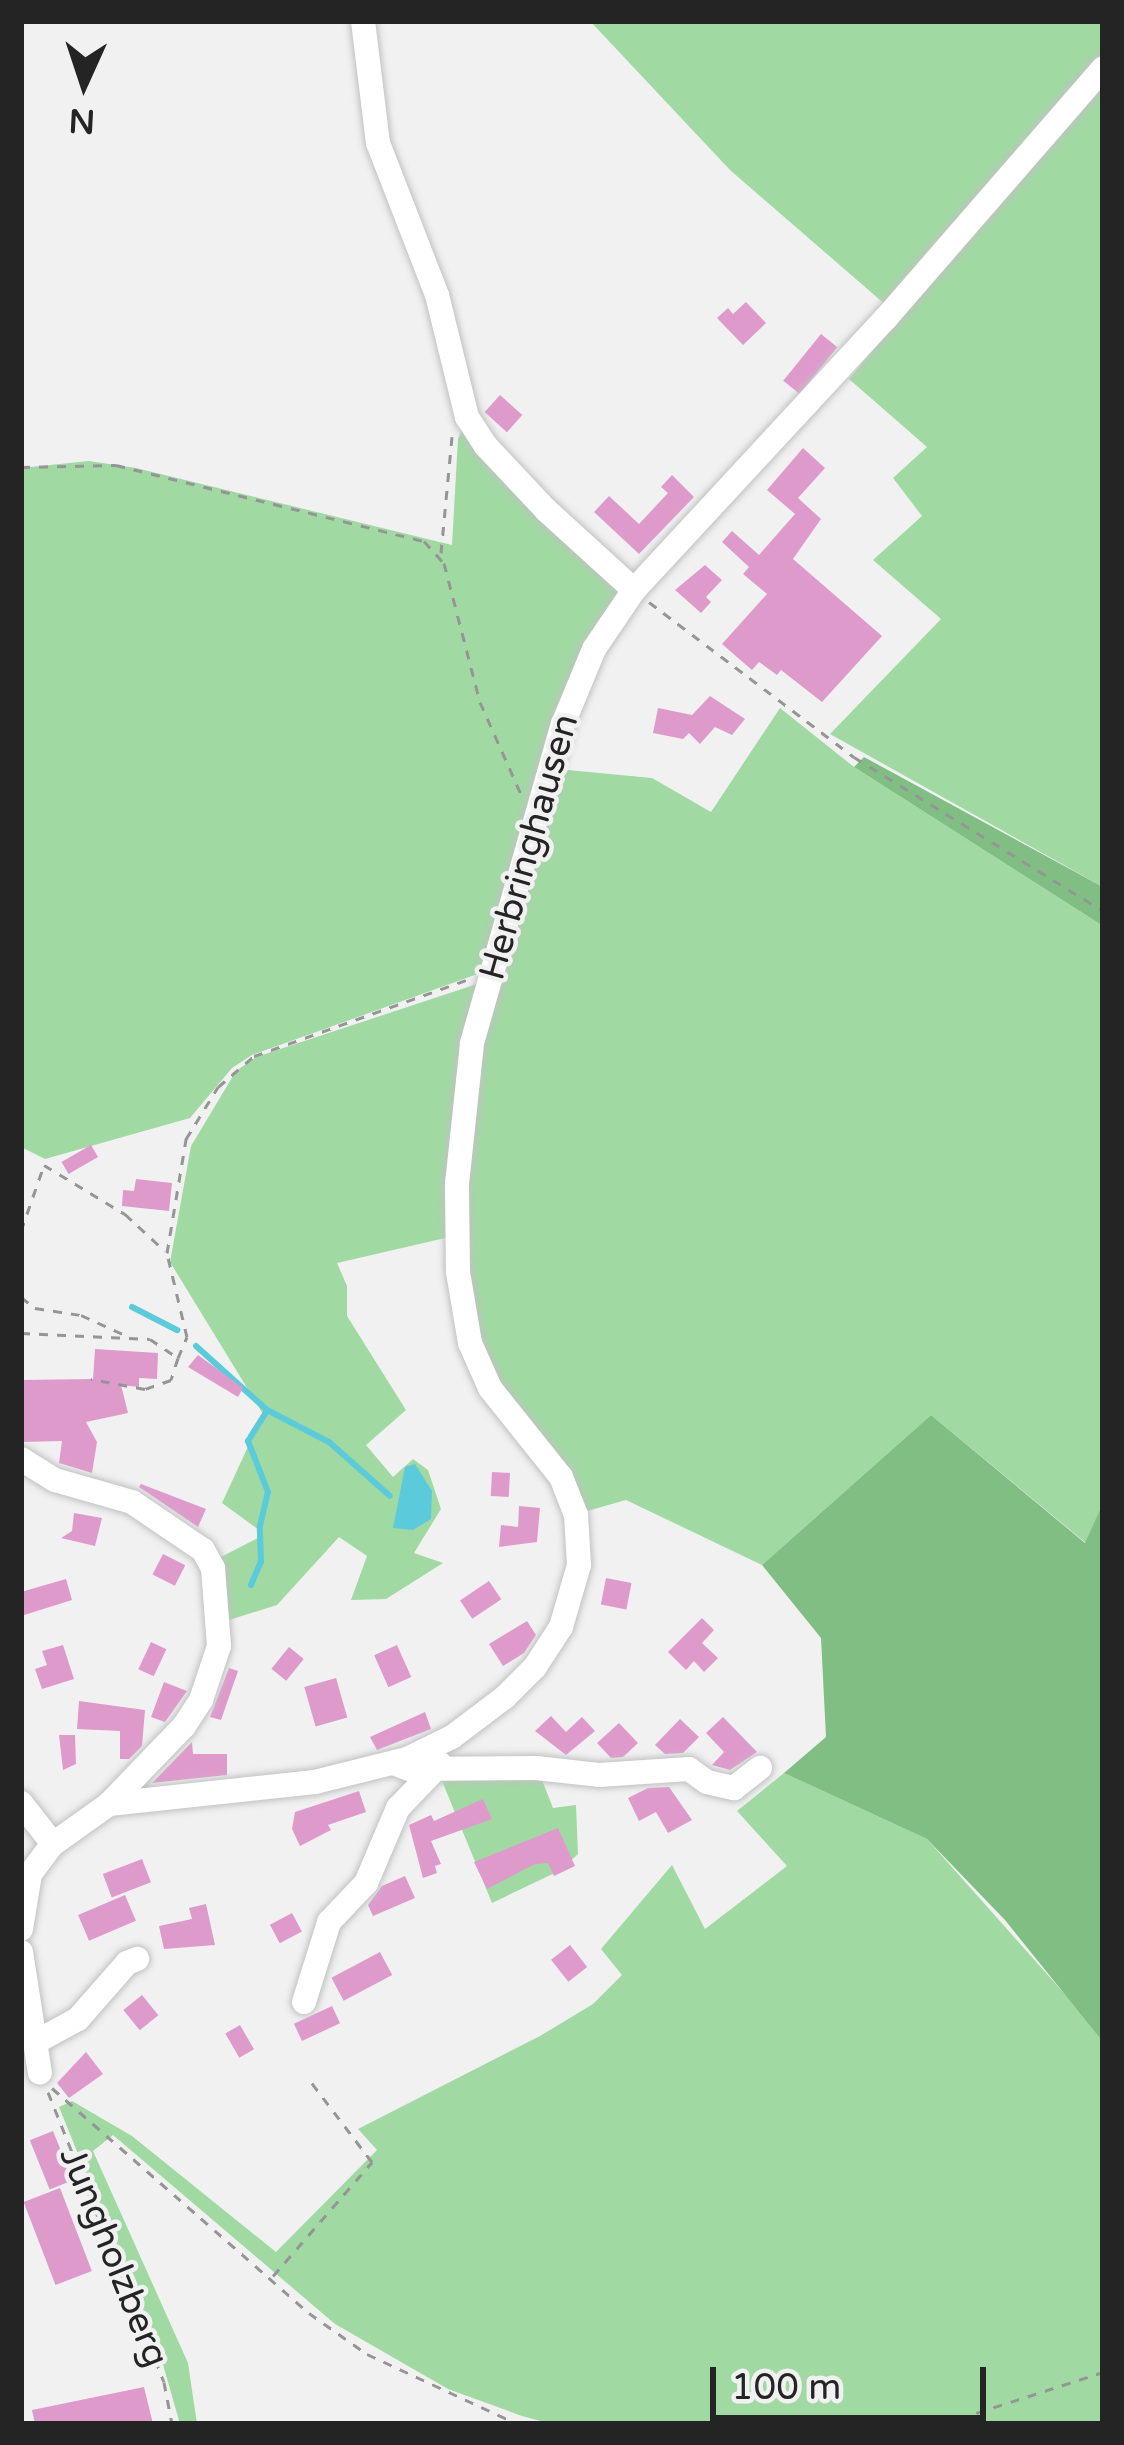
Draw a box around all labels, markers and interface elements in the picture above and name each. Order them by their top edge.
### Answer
north arrow [24,24,144,144]
text: N [68,100,96,141]
street label: Herbringhausen [470,709,588,985]
street label: Jungholzberg [50,2141,178,2373]
scale bar [716,2343,992,2417]
text: 100 m [731,2366,841,2409]

